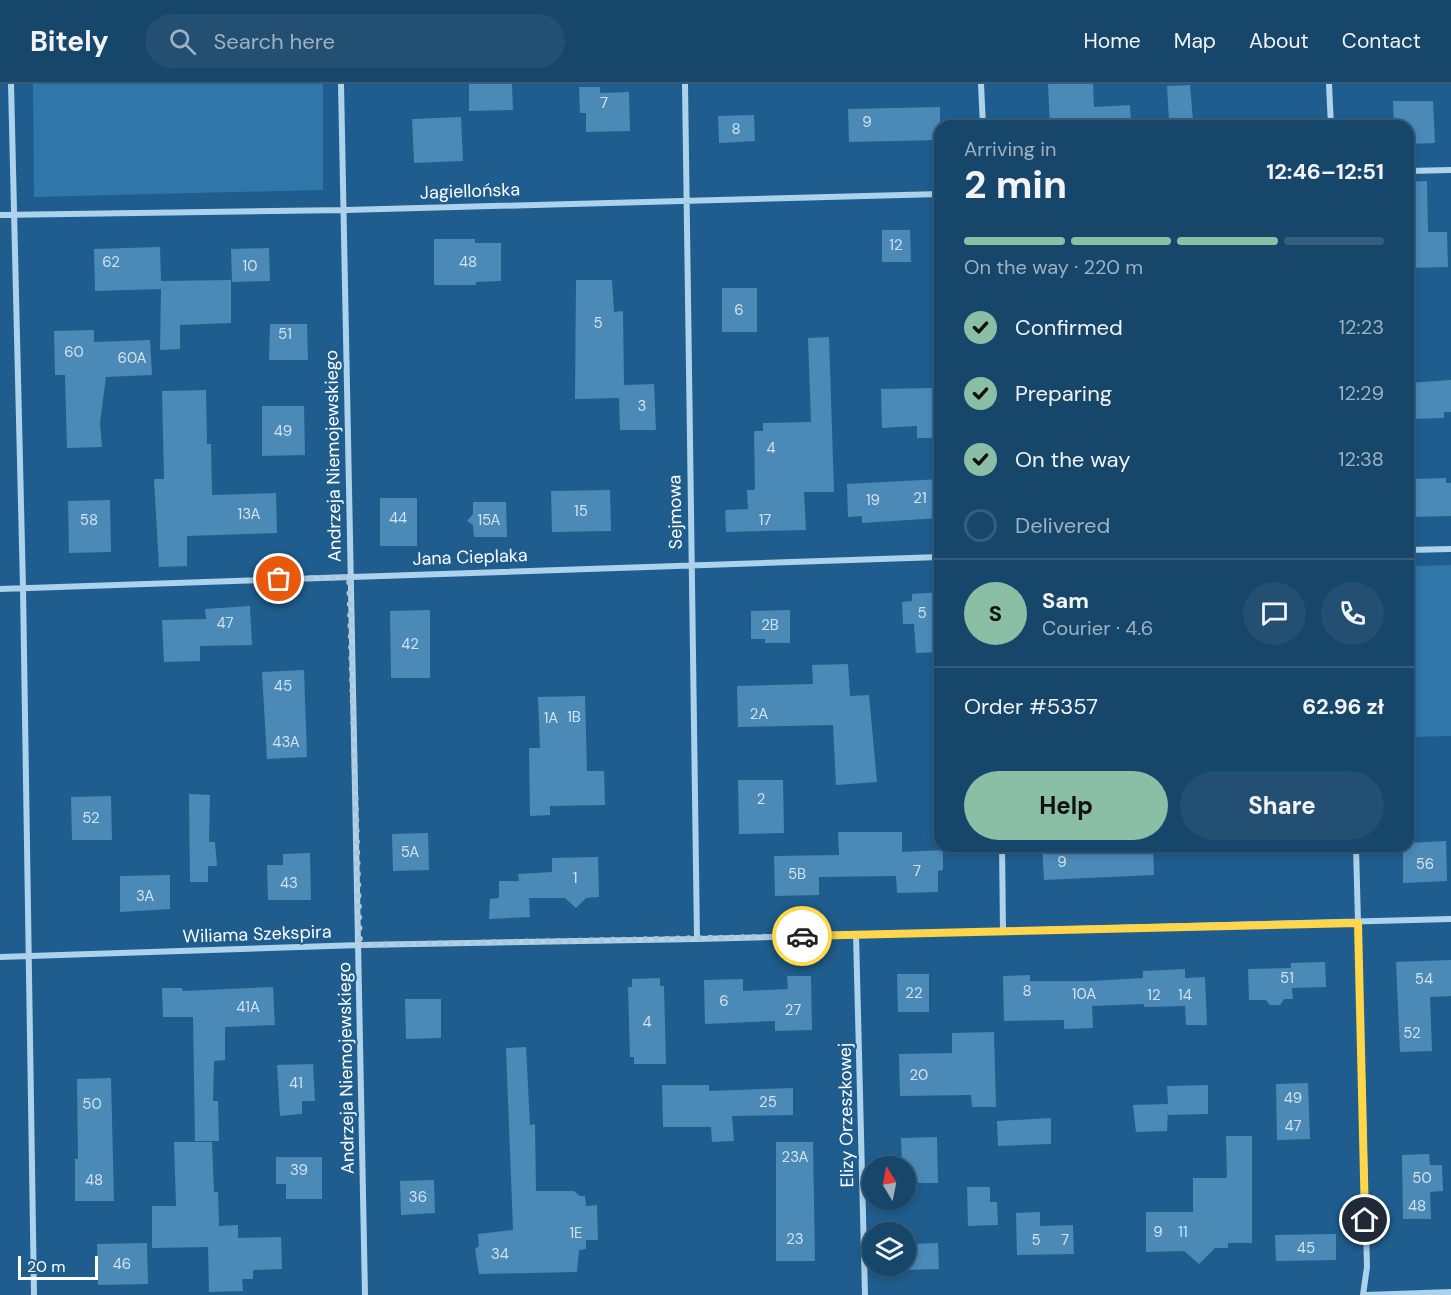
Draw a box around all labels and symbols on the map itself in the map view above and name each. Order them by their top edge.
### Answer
house number: 7 [600,93,608,113]
house number: 9 [862,112,872,132]
house number: 8 [731,119,741,139]
street label: Jagiellońska [419,177,521,205]
house number: 12 [889,235,903,255]
house number: 62 [102,252,120,272]
house number: 48 [459,252,477,272]
house number: 10 [243,256,257,276]
house number: 6 [734,300,744,320]
house number: 5 [593,313,603,333]
house number: 51 [278,324,292,344]
house number: 60 [64,342,84,362]
house number: 60A [117,348,147,368]
street label: Andrzeja Niemojewskiego [319,350,347,562]
house number: 3 [638,396,646,416]
house number: 49 [274,421,292,441]
house number: 4 [766,438,776,458]
street label: Sejmowa [662,474,688,550]
house number: 21 [913,488,927,508]
house number: 19 [866,490,880,510]
house number: 15 [574,501,588,521]
house number: 13A [238,504,260,524]
house number: 44 [389,508,407,528]
house number: 58 [80,510,98,530]
house number: 15A [477,510,501,530]
house number: 17 [759,510,771,530]
street label: Jana Cieplaka [412,543,528,571]
pin [253,553,304,604]
house number: 5 [917,603,927,623]
house number: 47 [216,613,234,633]
house number: 2B [761,615,779,635]
house number: 42 [401,634,419,654]
house number: 45 [274,676,292,696]
house number: 2A [750,704,768,724]
house number: 1B [567,707,581,727]
house number: 1A [544,708,558,728]
house number: 43A [272,732,300,752]
house number: 2 [757,789,765,809]
house number: 52 [82,808,100,828]
house number: 5A [401,842,419,862]
house number: 9 [1057,852,1067,872]
house number: 56 [1416,854,1434,874]
house number: 7 [913,861,921,881]
house number: 5B [788,864,806,884]
house number: 1 [573,868,577,888]
house number: 43 [280,873,298,893]
house number: 3A [136,886,154,906]
courier [772,906,832,966]
street label: Wiliama Szekspira [182,919,332,949]
street label: Andrzeja Niemojewskiego [332,962,360,1174]
house number: 51 [1280,968,1294,988]
house number: 54 [1415,969,1433,989]
house number: 8 [1022,981,1032,1001]
house number: 22 [905,983,923,1003]
house number: 10A [1072,984,1096,1004]
house number: 12 [1147,985,1161,1005]
house number: 14 [1178,985,1192,1005]
house number: 6 [719,991,729,1011]
house number: 41A [236,997,260,1017]
house number: 27 [785,1000,801,1020]
house number: 4 [642,1012,652,1032]
house number: 52 [1403,1023,1421,1043]
street label: Elizy Orzeszkowej [833,1042,859,1188]
house number: 20 [910,1065,928,1085]
house number: 41 [289,1073,303,1093]
house number: 49 [1284,1088,1302,1108]
house number: 25 [759,1092,777,1112]
house number: 50 [82,1094,102,1114]
house number: 47 [1284,1116,1302,1136]
house number: 23A [782,1147,808,1167]
north arrow [862,1156,916,1210]
house number: 39 [290,1160,308,1180]
house number: 50 [1412,1168,1432,1188]
house number: 48 [85,1170,103,1190]
house number: 36 [409,1187,427,1207]
pin [1339,1194,1390,1245]
house number: 48 [1408,1196,1426,1216]
house number: 9 [1153,1222,1163,1242]
house number: 11 [1178,1222,1188,1242]
house number: 1E [569,1223,583,1243]
house number: 23 [786,1229,804,1249]
house number: 5 [1031,1230,1041,1250]
house number: 7 [1061,1230,1069,1250]
house number: 45 [1297,1238,1315,1258]
house number: 34 [491,1244,509,1264]
scale bar [18,1253,98,1280]
house number: 46 [113,1254,131,1274]

